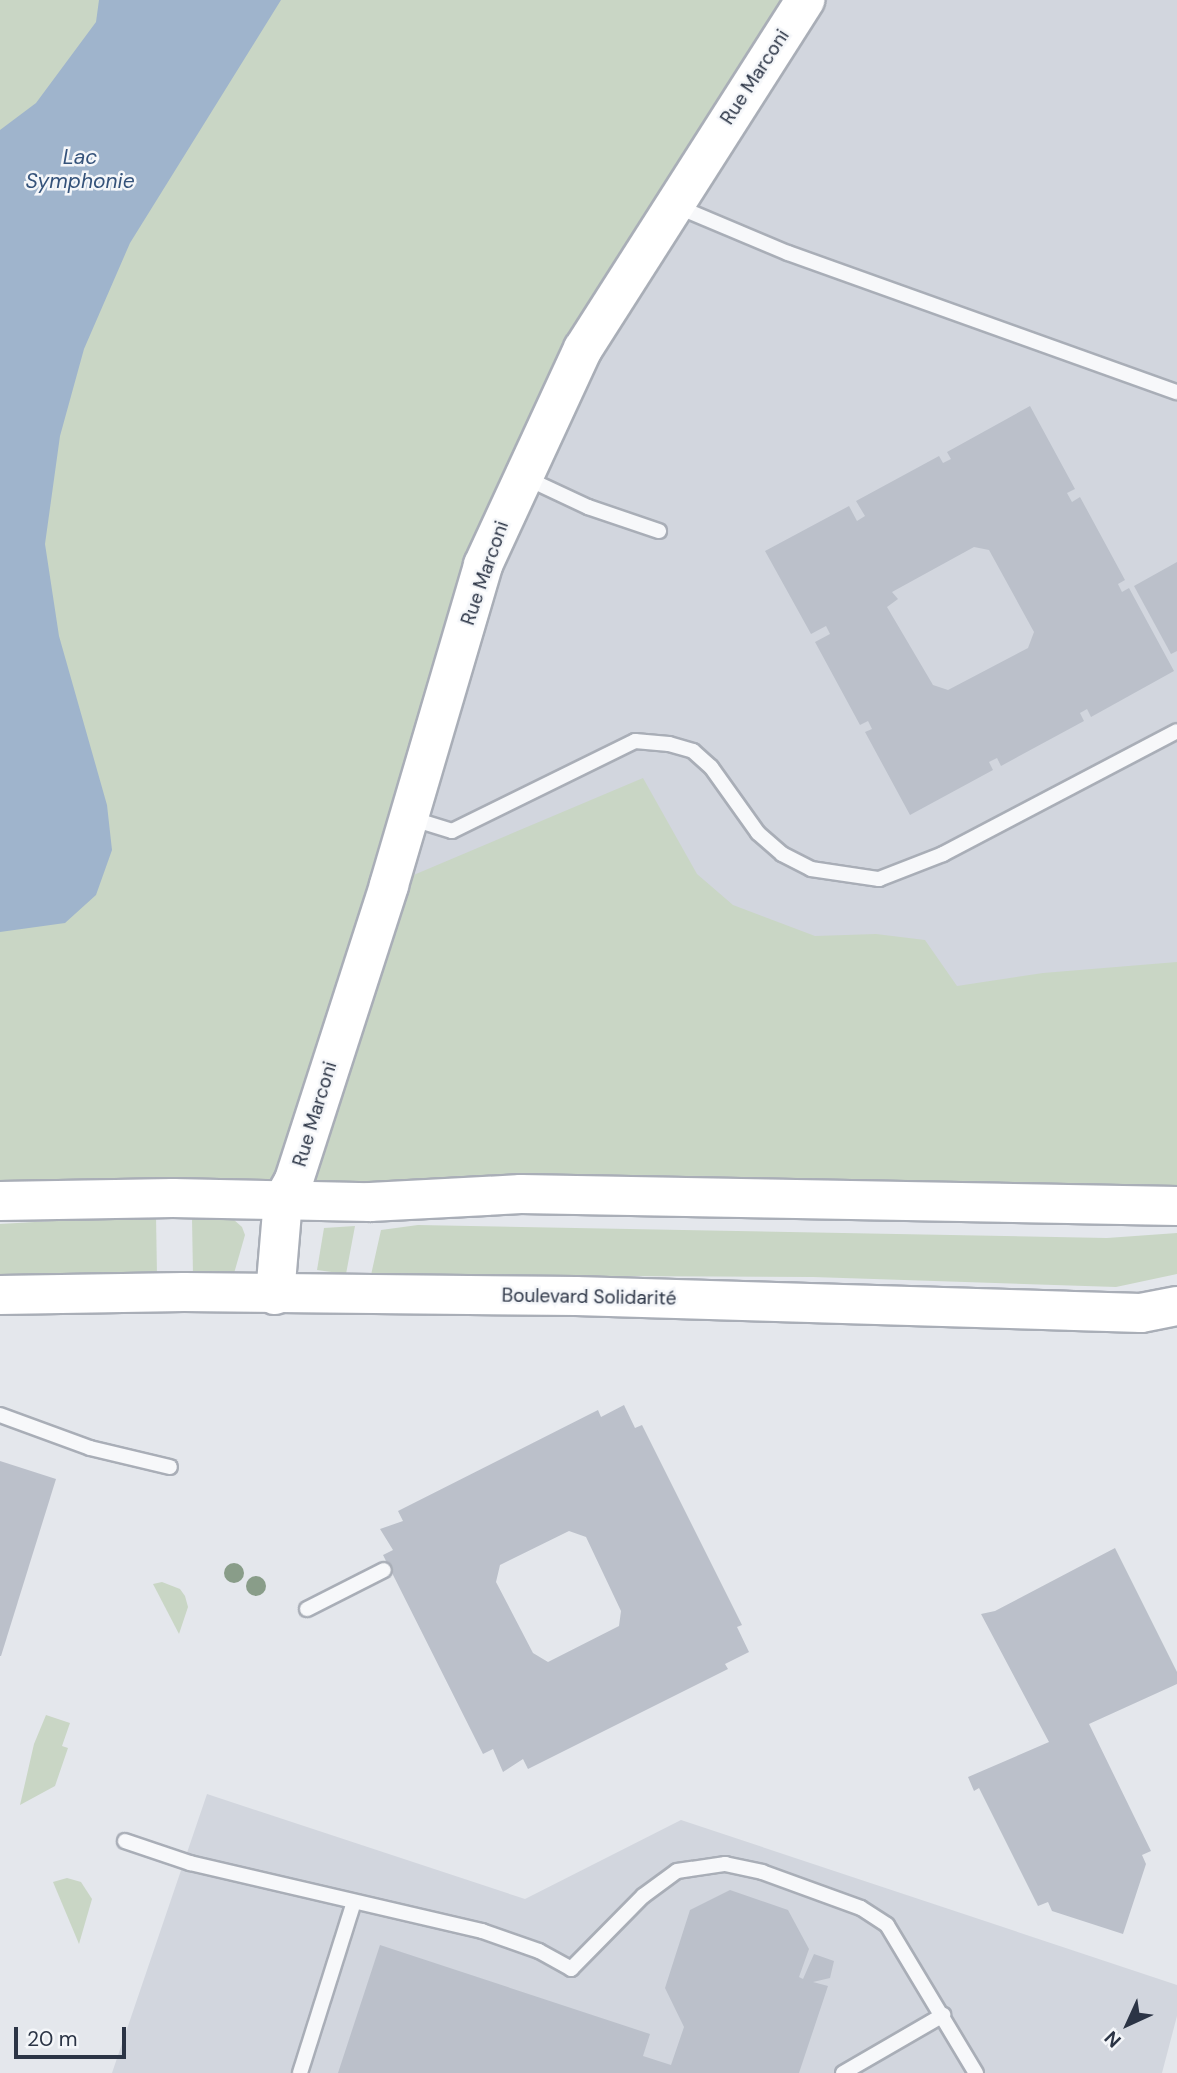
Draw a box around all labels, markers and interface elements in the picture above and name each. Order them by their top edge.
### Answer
street label: Rue Marconi [716,25,794,129]
water label: Lac Symphonie [25,144,135,194]
street label: Rue Marconi [457,518,513,628]
street label: Rue Marconi [288,1059,342,1169]
street label: Boulevard Solidarité [501,1284,677,1310]
north arrow [1093,1989,1163,2059]
scale bar [18,2014,130,2058]
text: 20 m [27,2025,78,2053]
text: N [1099,2025,1127,2053]

